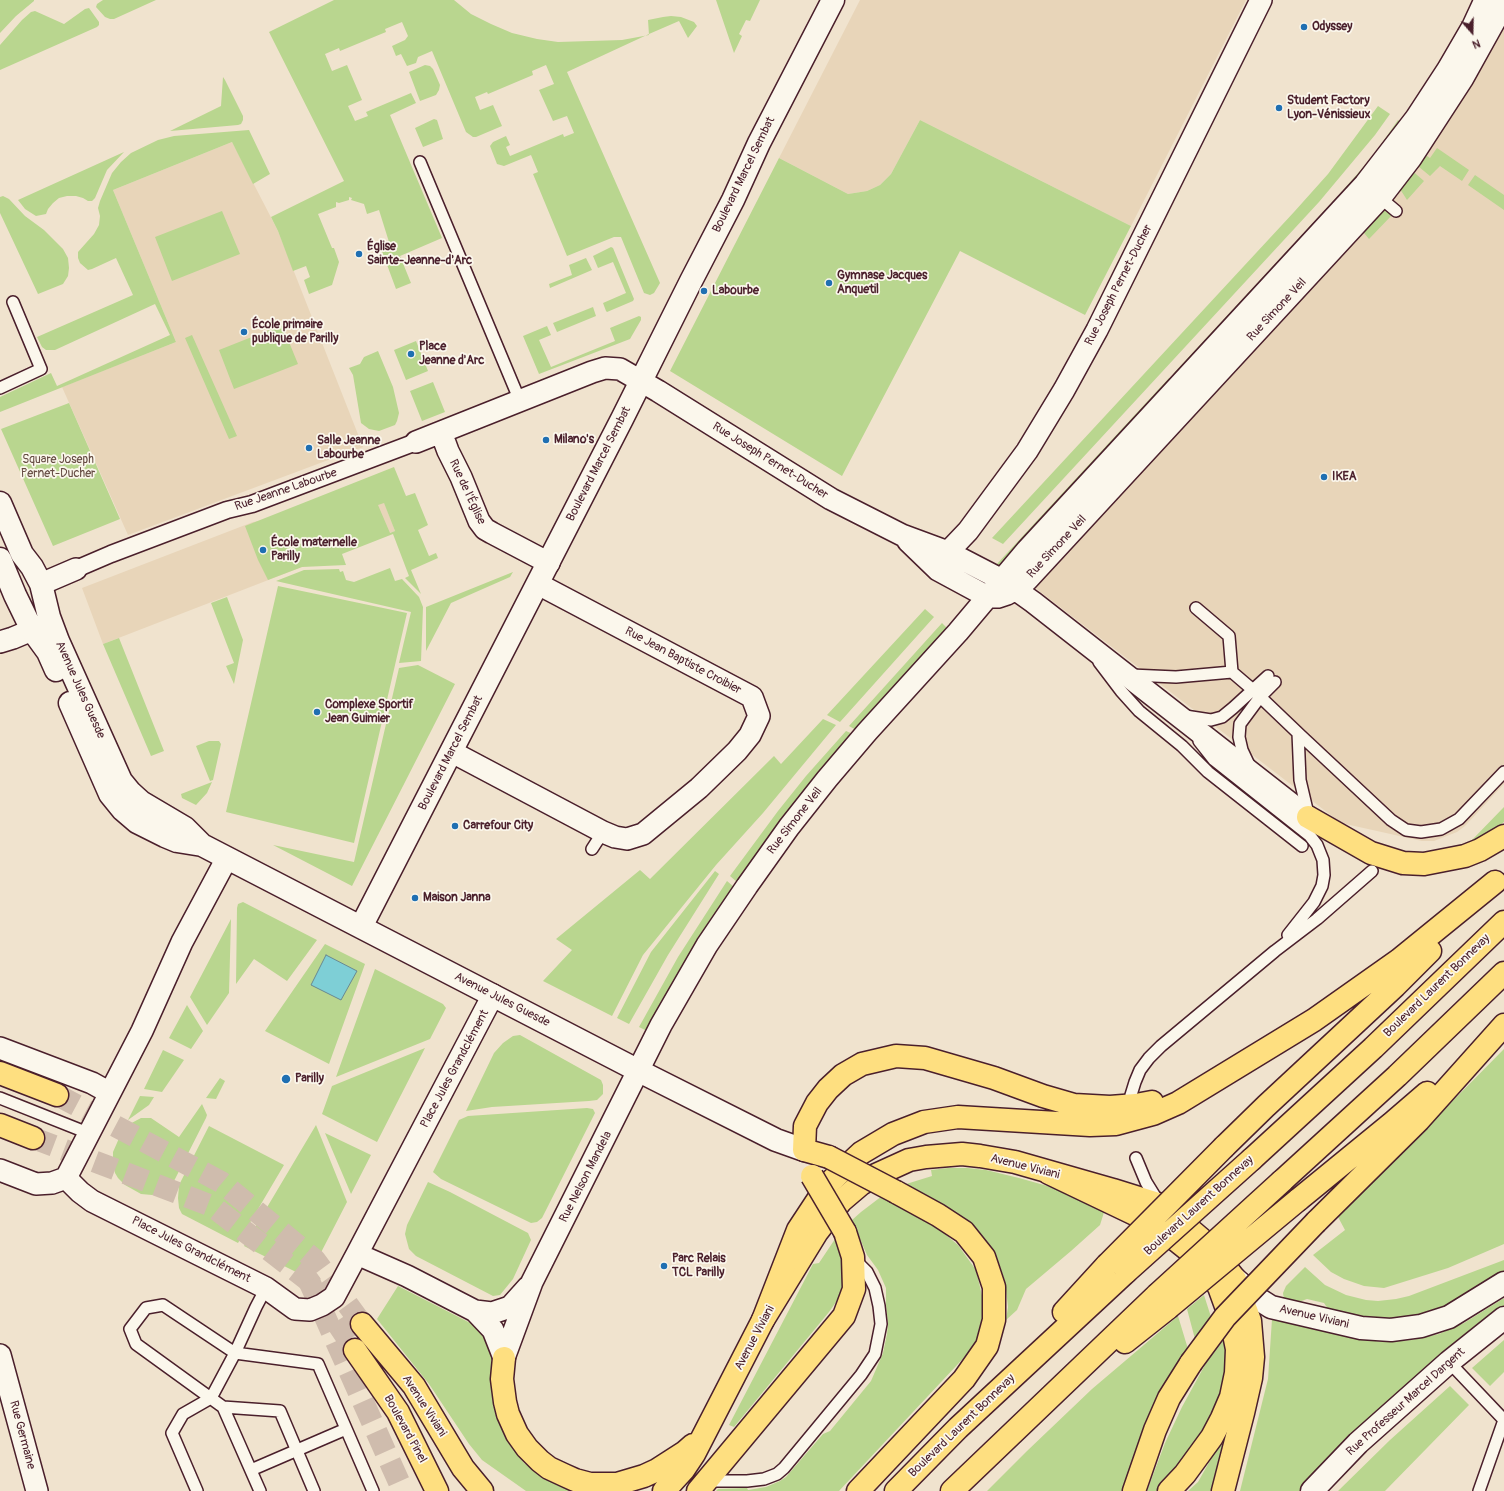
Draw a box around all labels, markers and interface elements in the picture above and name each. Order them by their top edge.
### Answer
north arrow [1452,12,1492,52]
place label: Odyssey [1312,20,1352,34]
marker: Odyssey [1299,22,1309,32]
text: N [1471,36,1482,51]
place label: Student Factory Lyon-Vénissieux [1287,94,1370,122]
marker: Student Factory Lyon-Vénissieux [1274,103,1284,113]
street label: Boulevard Marcel Sembat [710,115,778,235]
street label: Rue Joseph Pernet-Ducher [1082,222,1156,348]
place label: Église Sainte-Jeanne-d'Arc [367,240,472,268]
marker: Église Sainte-Jeanne-d'Arc [354,249,364,259]
place label: Gymnase Jacques Anquetil [837,269,927,297]
street label: Rue Simone Veil [1244,276,1310,344]
marker: Gymnase Jacques Anquetil [824,278,834,288]
place label: Labourbe [712,284,759,298]
marker: Labourbe [699,286,709,296]
place label: École primaire publique de Parilly [252,318,338,346]
marker: École primaire publique de Parilly [239,327,249,337]
place label: Place Jeanne d'Arc [419,340,484,368]
marker: Place Jeanne d'Arc [406,349,416,359]
street label: Boulevard Marcel Sembat [564,404,634,524]
street label: Rue Joseph Pernet-Ducher [710,419,830,503]
place label: Milano's [554,433,594,447]
place label: Salle Jeanne Labourbe [317,434,380,462]
marker: Milano's [541,435,551,445]
marker: Salle Jeanne Labourbe [304,443,314,453]
park label: Square Joseph Pernet-Ducher [21,453,95,481]
street label: Rue de l'Église [446,457,488,527]
street label: Rue Jeanne Labourbe [233,466,339,514]
place label: IKEA [1332,470,1357,484]
marker: IKEA [1319,472,1329,482]
street label: Rue Simone Veil [1024,513,1090,581]
place label: École maternelle Parilly [271,536,357,564]
marker: École maternelle Parilly [258,545,268,555]
street label: Rue Jean Baptiste Croibier [622,624,744,698]
street label: Avenue Jules Guesde [52,639,108,741]
street label: Boulevard Marcel Sembat [416,693,486,813]
place label: Complexe Sportif Jean Guimier [325,698,413,726]
marker: Complexe Sportif Jean Guimier [312,707,322,717]
street label: Rue Simone Veil [764,785,826,857]
place label: Carrefour City [463,819,533,833]
marker: Carrefour City [450,821,460,831]
place label: Maison Janna [423,891,491,905]
marker: Maison Janna [410,893,420,903]
street label: Boulevard Laurent Bonnevay [1381,931,1493,1041]
street label: Avenue Jules Guesde [452,970,552,1030]
street label: Place Jules Grandclément [418,1008,492,1130]
place label: Parilly [295,1072,324,1086]
marker: Parilly [280,1073,292,1085]
street label: Rue Nelson Mandela [557,1129,615,1225]
street label: Avenue Viviani [989,1151,1061,1183]
street label: Boulevard Laurent Bonnevay [1141,1153,1257,1259]
street label: Place Jules Grandclément [129,1214,253,1286]
place label: Parc Relais TCL Parilly [672,1252,726,1280]
marker: Parc Relais TCL Parilly [659,1261,669,1271]
street label: Avenue Viviani [1278,1302,1350,1332]
street label: Avenue Viviani [732,1303,778,1373]
street label: Rue Professeur Marcel Dargent [1344,1345,1468,1459]
street label: Boulevard Laurent Bonnevay [906,1371,1018,1481]
street label: Avenue Viviani [399,1372,449,1440]
street label: Boulevard Pinel [380,1392,430,1466]
street label: Rue Germaine [6,1399,38,1471]

